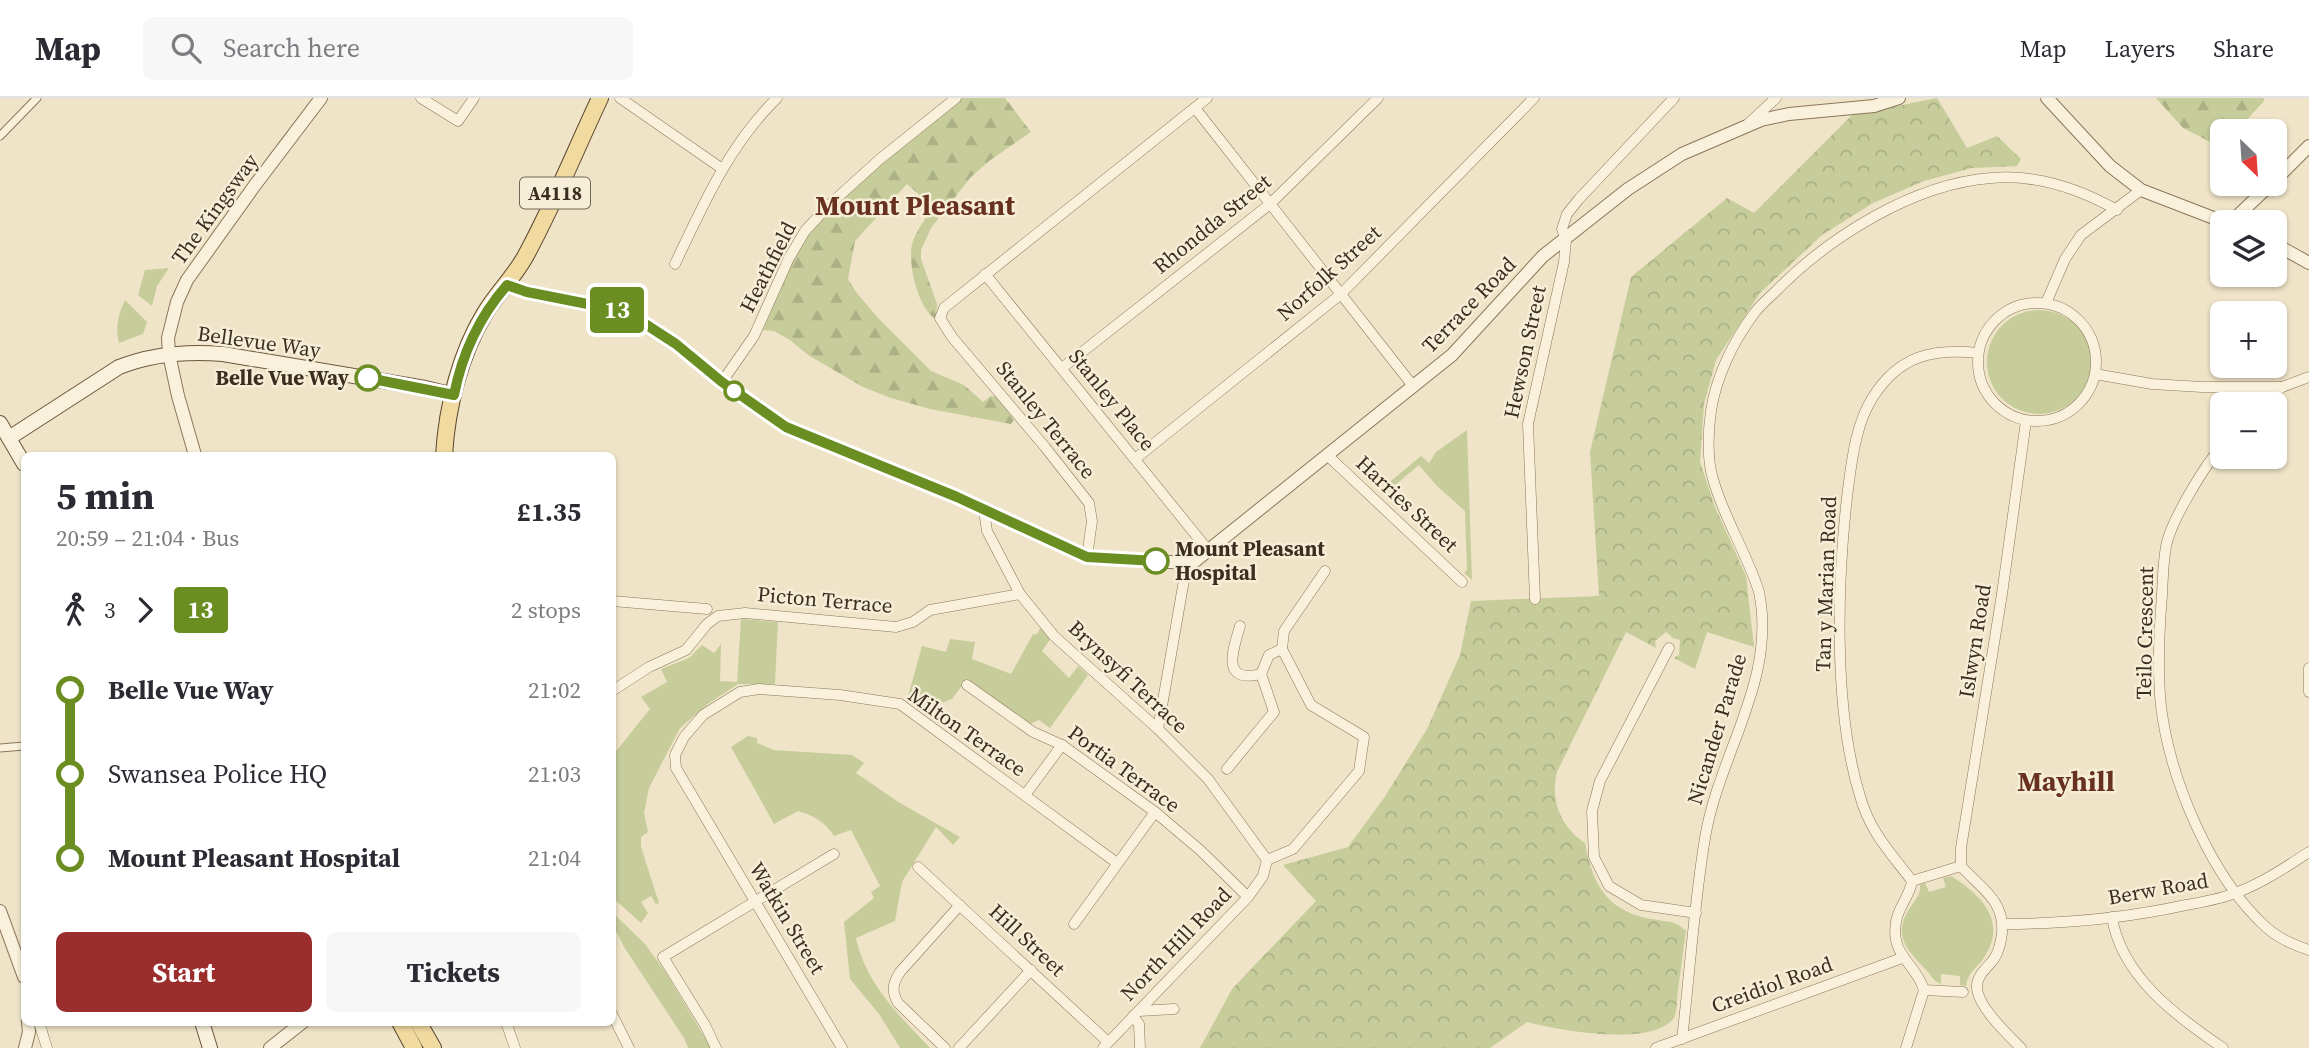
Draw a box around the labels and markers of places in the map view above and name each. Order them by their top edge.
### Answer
place label: Belle Vue Way [215,363,350,392]
marker: Belle Vue Way [355,365,381,391]
unlabelled marker [724,381,744,401]
place label: Mount Pleasant Hospital [1175,534,1325,587]
marker: Mount Pleasant Hospital [1143,548,1169,574]

